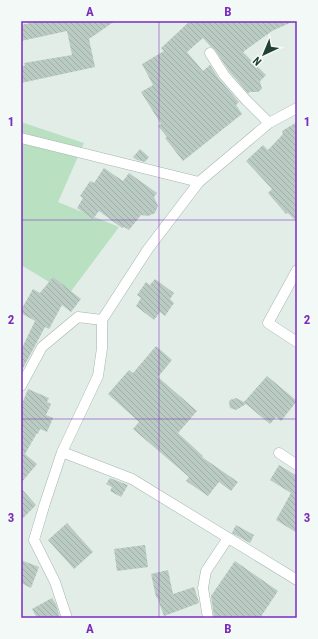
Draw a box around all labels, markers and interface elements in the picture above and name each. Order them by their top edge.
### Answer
text: A [86,4,94,19]
text: B [224,4,232,19]
north arrow [244,34,284,74]
text: N [250,54,264,68]
text: 1 [8,114,14,129]
text: 1 [304,114,310,129]
text: 2 [8,312,15,327]
text: 2 [304,312,311,327]
text: 3 [8,510,14,525]
text: 3 [304,510,310,525]
text: A [86,621,94,636]
text: B [224,621,232,636]

